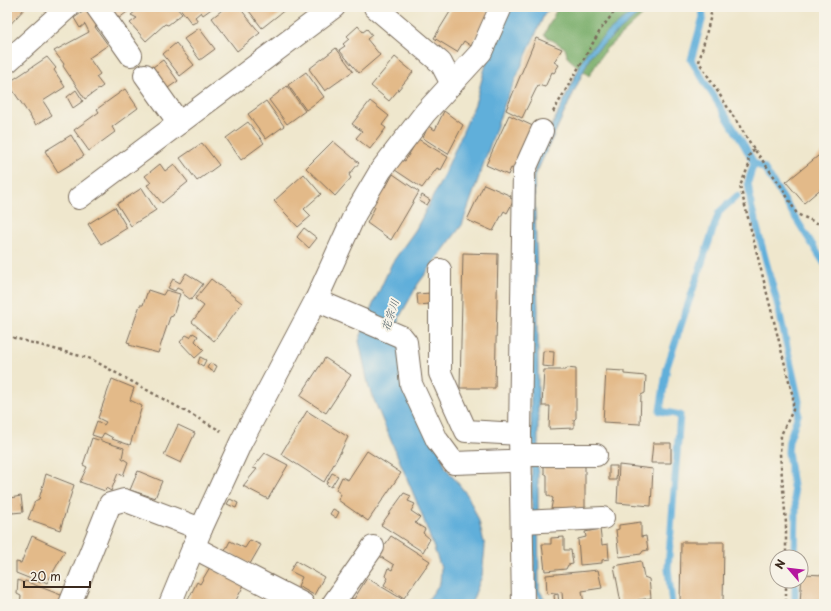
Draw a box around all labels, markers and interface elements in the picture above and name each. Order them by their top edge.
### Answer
water label: 花宗川 [376,296,403,333]
north arrow [769,549,809,589]
text: N [770,556,789,572]
scale bar [24,563,90,589]
text: 20 m [30,567,61,585]

